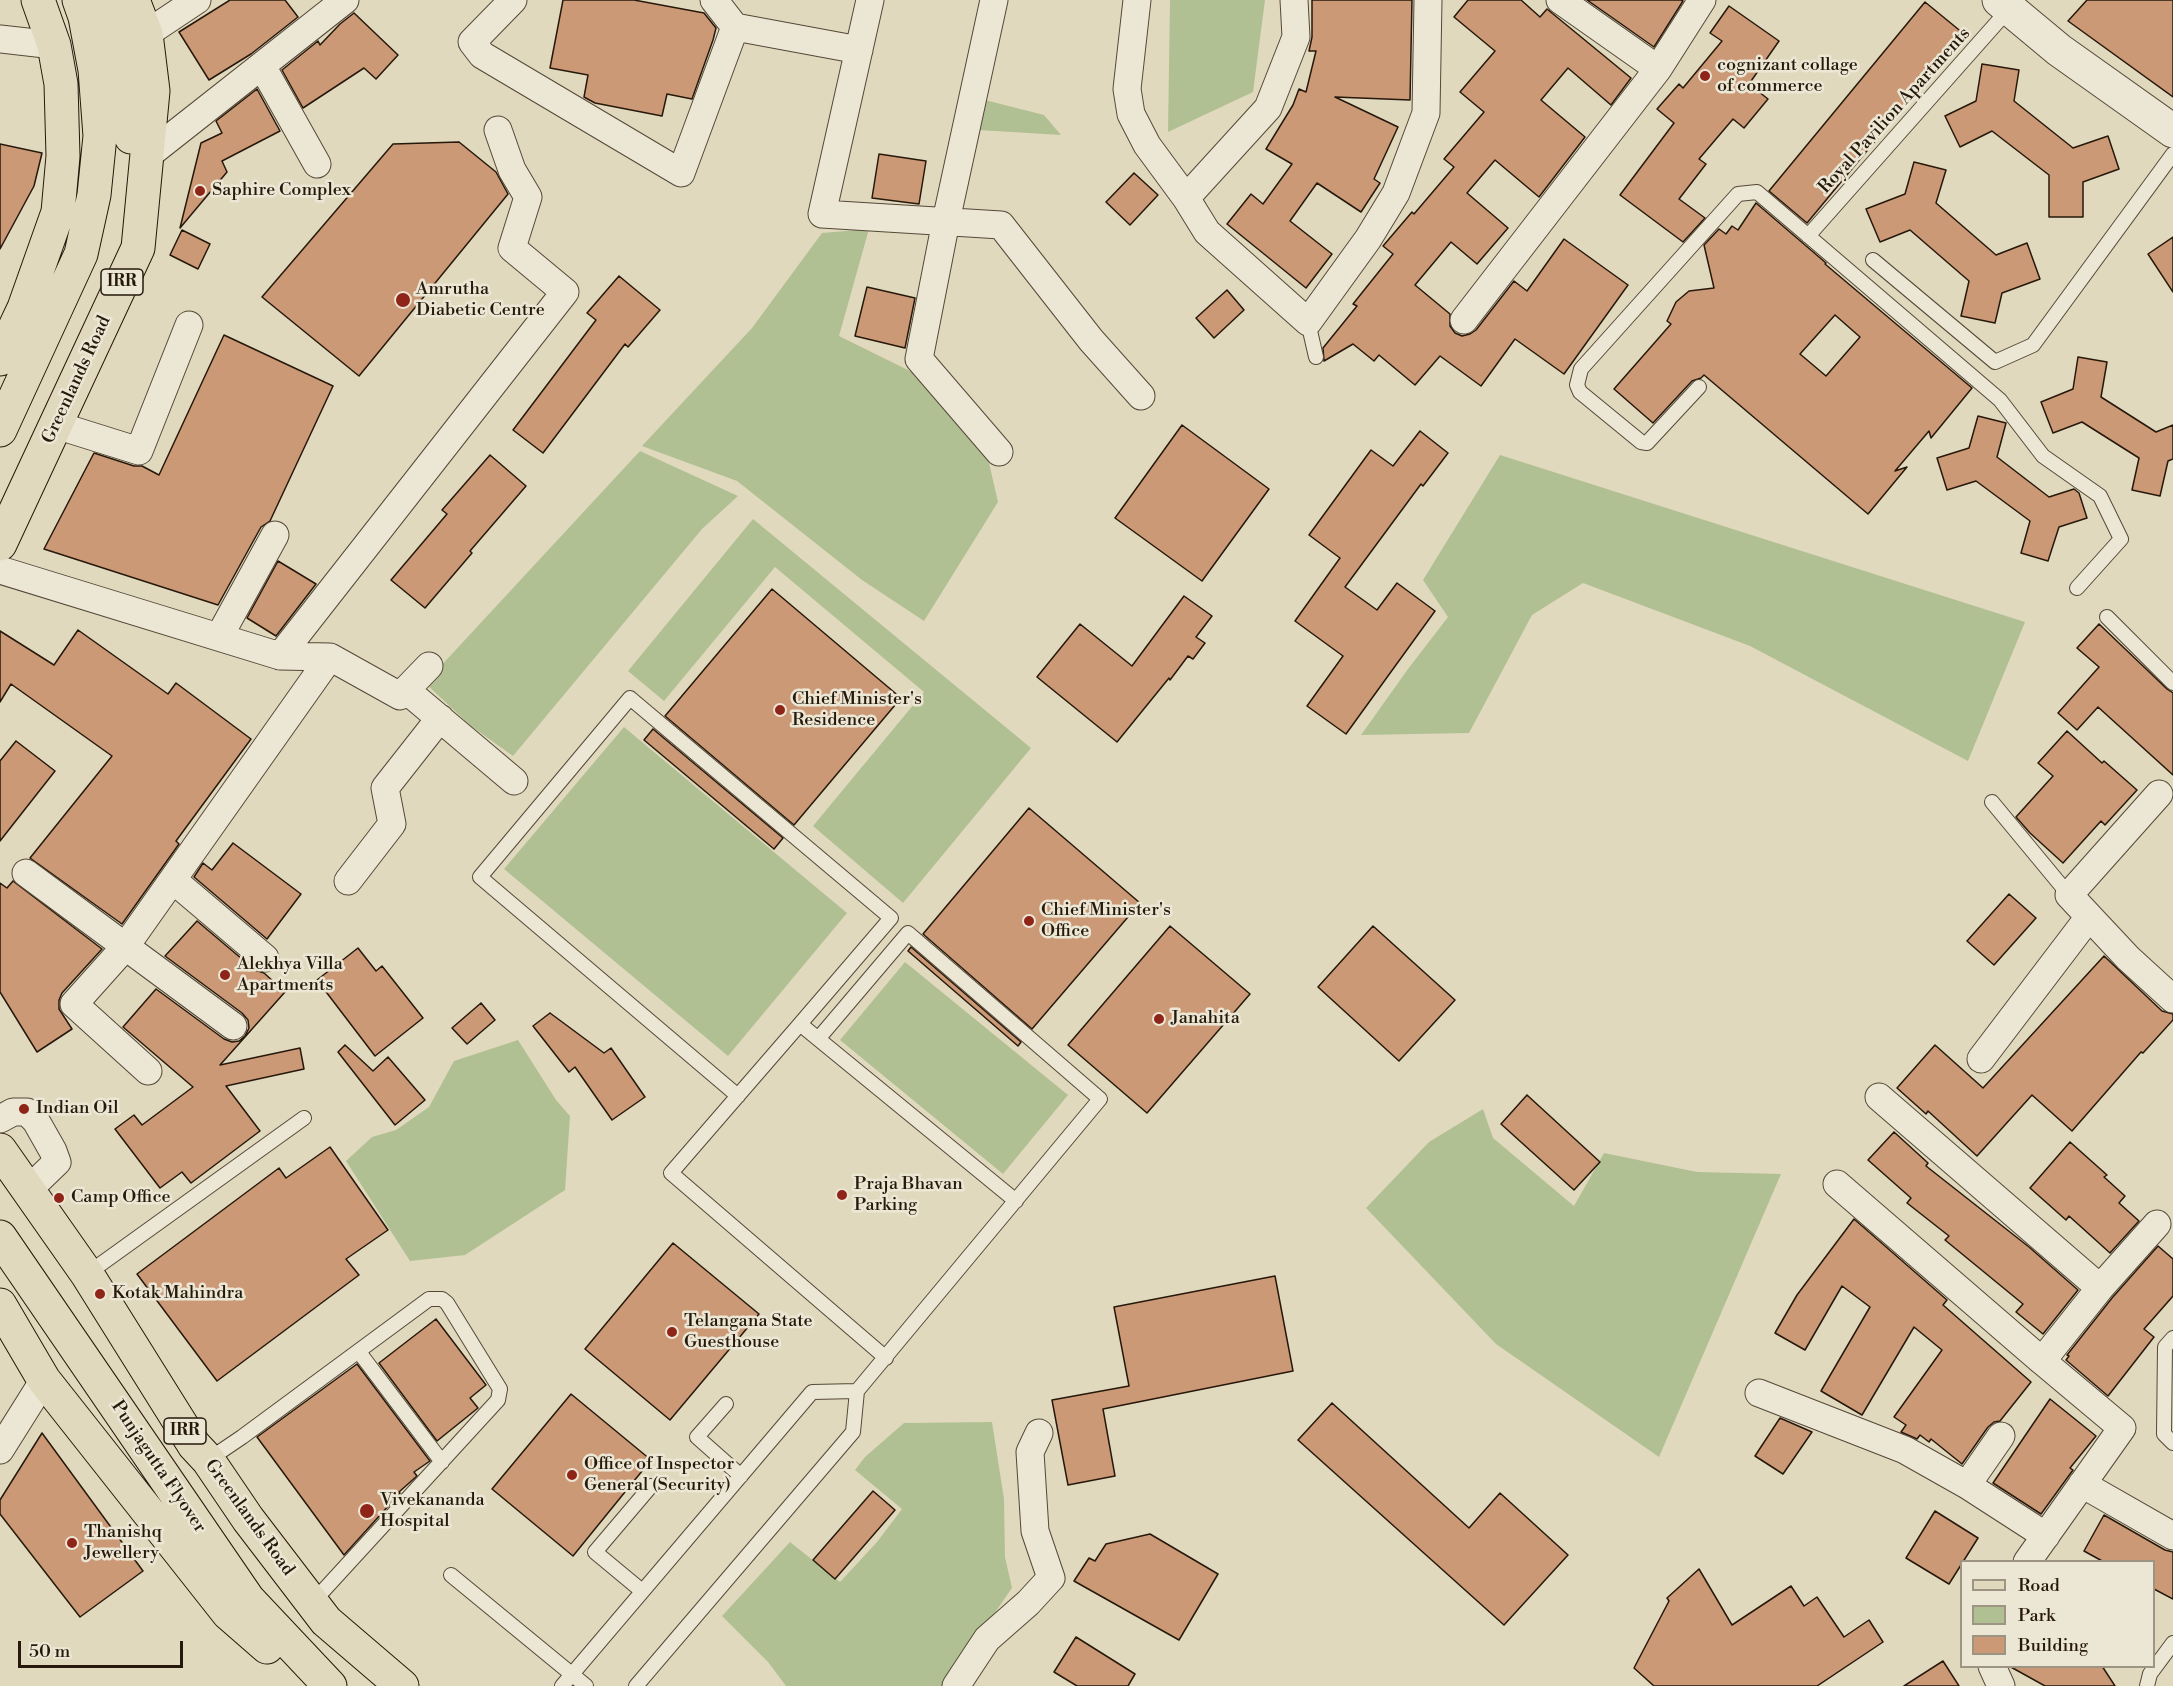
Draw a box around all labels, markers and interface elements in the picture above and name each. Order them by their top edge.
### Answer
street label: Royal Pavilion Apartments [1815,23,1975,199]
place label: cognizant collage of commerce [1717,55,1858,98]
marker: cognizant collage of commerce [1698,69,1712,83]
place label: Saphire Complex [212,180,351,202]
marker: Saphire Complex [193,184,207,198]
road number: IRR [101,269,143,295]
place label: Amrutha Diabetic Centre [416,279,545,322]
marker: Amrutha Diabetic Centre [394,291,412,309]
street label: Greenlands Road [38,313,116,447]
place label: Chief Minister's Residence [792,689,922,732]
marker: Chief Minister's Residence [773,703,787,717]
place label: Chief Minister's Office [1041,900,1171,942]
marker: Chief Minister's Office [1022,914,1036,928]
place label: Alekhya Villa Apartments [237,954,343,996]
marker: Alekhya Villa Apartments [218,968,232,982]
place label: Janahita [1171,1008,1240,1030]
marker: Janahita [1152,1012,1166,1026]
place label: Indian Oil [36,1098,119,1120]
marker: Indian Oil [17,1102,31,1116]
place label: Praja Bhavan Parking [854,1174,963,1216]
place label: Camp Office [71,1187,171,1209]
marker: Praja Bhavan Parking [835,1188,849,1202]
marker: Camp Office [52,1191,66,1205]
place label: Kotak Mahindra [112,1283,243,1305]
marker: Kotak Mahindra [93,1287,107,1301]
place label: Telangana State Guesthouse [684,1311,813,1354]
marker: Telangana State Guesthouse [665,1325,679,1339]
street label: Punjagutta Flyover [106,1397,210,1537]
road number: IRR [164,1418,206,1444]
place label: Office of Inspector General (Security) [584,1454,734,1496]
street label: Greenlands Road [200,1456,298,1580]
marker: Office of Inspector General (Security) [565,1468,579,1482]
place label: Vivekananda Hospital [380,1490,485,1532]
marker: Vivekananda Hospital [358,1502,376,1520]
place label: Thanishq Jewellery [84,1522,162,1564]
marker: Thanishq Jewellery [65,1536,79,1550]
legend [1960,1560,2155,1668]
text: Road [2018,1574,2060,1597]
text: Park [2018,1604,2055,1627]
scale bar [21,1629,186,1667]
text: Building [2018,1634,2088,1657]
text: 50 m [29,1640,70,1663]

